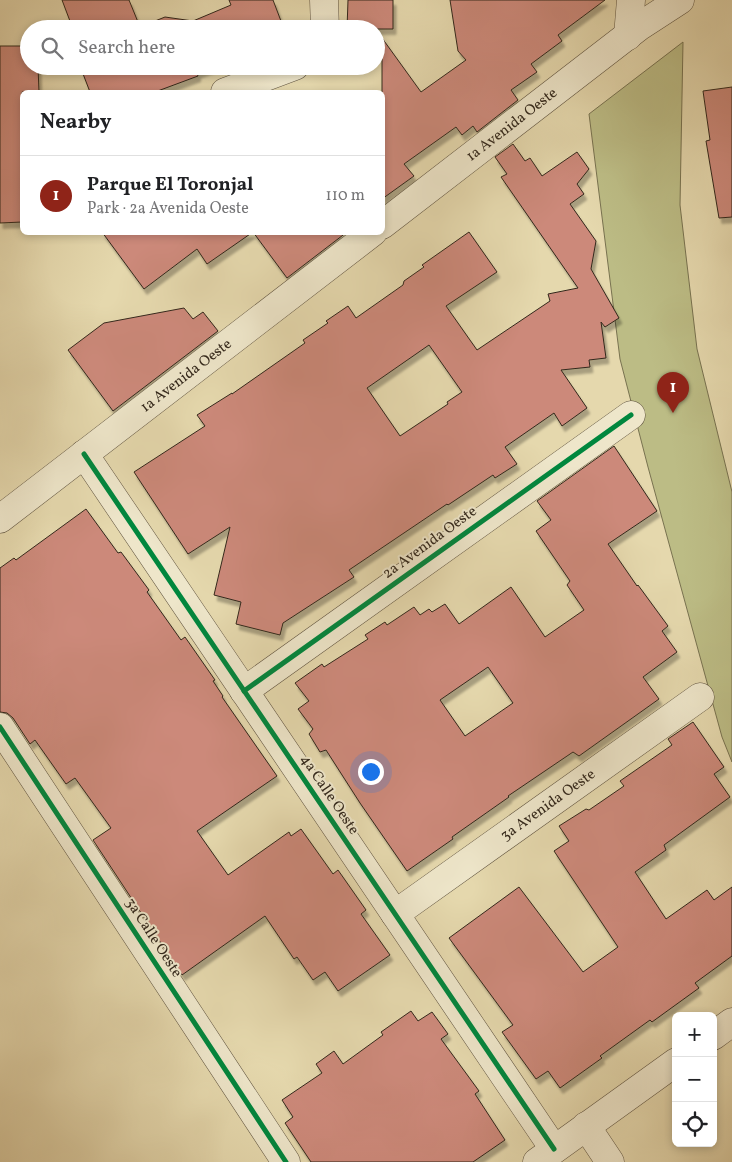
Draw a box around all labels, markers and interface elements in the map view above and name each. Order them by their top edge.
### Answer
search box [20,20,385,75]
icon: search [38,34,66,62]
text: Search here [78,35,175,61]
street label: 1a Avenida Oeste [462,83,562,167]
text: Nearby [40,108,111,137]
text: Parque El Toronjal [87,172,254,198]
text: 1 [53,185,59,207]
text: 110 m [326,185,365,207]
text: Park · 2a Avenida Oeste [87,198,249,220]
street label: 1a Avenida Oeste [136,334,236,418]
pin: 1 [657,372,689,413]
street label: 2a Avenida Oeste [378,502,482,584]
street label: 4a Calle Oeste [294,751,364,839]
your location [358,759,384,785]
street label: 3a Avenida Oeste [496,764,600,846]
street label: 3a Calle Oeste [119,894,187,982]
map controls [672,1012,717,1147]
button: + [672,1012,717,1057]
button: − [672,1057,717,1102]
button: locate [672,1102,717,1147]

